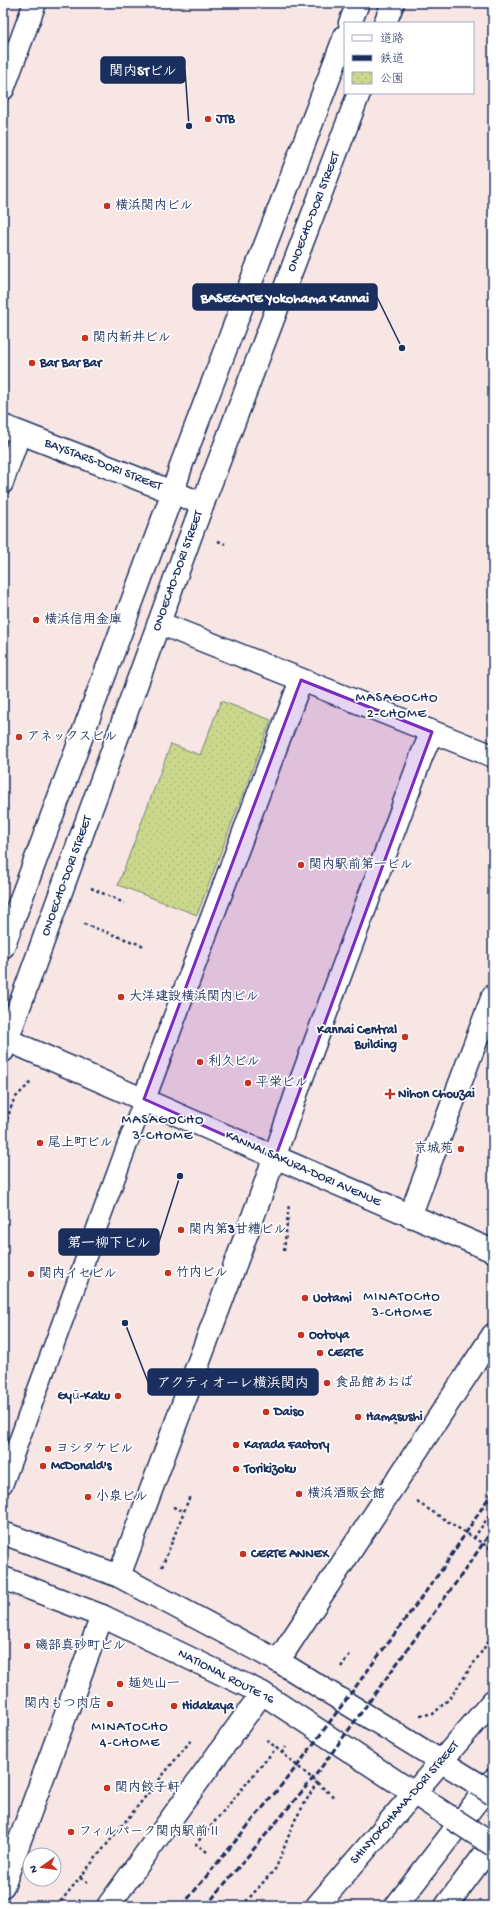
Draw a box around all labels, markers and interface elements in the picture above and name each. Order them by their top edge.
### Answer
legend [344,22,474,94]
text: 道路 [380,32,404,47]
text: 鉄道 [380,52,404,67]
callout: 関内STビル [101,57,185,83]
text: 関内STビル [109,63,177,81]
text: 公園 [380,72,404,87]
place label: JTB [215,112,236,127]
marker: JTB [203,114,213,124]
street label: ONOECHO-DORI STREET [284,149,344,274]
place label: 横浜関内ビル [115,198,193,214]
marker: 横浜関内ビル [102,201,112,211]
callout: BASEGATE Yokohama Kannai [193,284,377,310]
text: BASEGATE Yokohama Kannai [200,291,369,308]
place label: 関内新井ビル [93,330,171,346]
marker: 関内新井ビル [80,333,90,343]
place label: Bar Bar Bar [39,356,103,371]
marker: Bar Bar Bar [27,358,37,368]
street label: BAYSTARS-DORI STREET [41,435,165,495]
street label: ONOECHO-DORI STREET [149,508,207,633]
place label: 横浜信用金庫 [44,612,122,628]
marker: 横浜信用金庫 [31,615,41,625]
district label: MASAGOCHO 2-CHOME [356,690,439,723]
place label: アネックスビル [27,730,117,745]
marker: アネックスビル [14,732,24,742]
street label: ONOECHO-DORI STREET [38,813,96,938]
place label: 関内駅前第一ビル [309,857,413,873]
marker: 関内駅前第一ビル [296,860,306,870]
place label: 大洋建設横浜関内ビル [129,989,259,1005]
marker: 大洋建設横浜関内ビル [116,992,126,1002]
place label: Kannai Central Building [316,1023,398,1053]
marker: Kannai Central Building [400,1032,410,1042]
place label: 利久ビル [208,1054,260,1070]
marker: 利久ビル [195,1057,205,1067]
place label: 平栄ビル [256,1075,308,1091]
marker: 平栄ビル [243,1078,253,1088]
place label: Nihon Chouzai [398,1087,475,1102]
marker: Nihon Chouzai [385,1089,395,1099]
district label: MASAGOCHO 3-CHOME [122,1112,205,1145]
street label: KANNAI SAKURA-DORI AVENUE [223,1128,384,1211]
place label: 尾上町ビル [48,1135,113,1151]
marker: 尾上町ビル [35,1138,45,1148]
place label: 京城苑 [414,1141,453,1157]
marker: 京城苑 [456,1144,466,1154]
place label: 関内第3甘糟ビル [189,1222,287,1238]
marker: 関内第3甘糟ビル [176,1225,186,1235]
callout: 第一柳下ビル [59,1229,159,1255]
text: 第一柳下ビル [67,1236,151,1253]
place label: 竹内ビル [176,1265,228,1281]
place label: 関内イセビル [39,1266,117,1282]
marker: 竹内ビル [163,1268,173,1278]
marker: 関内イセビル [26,1269,36,1279]
district label: MINATOCHO 3-CHOME [363,1289,441,1322]
place label: Uotami [313,1291,352,1306]
marker: Uotami [300,1293,310,1303]
place label: Ootoya [309,1328,350,1343]
marker: Ootoya [296,1330,306,1340]
place label: CERTE [327,1346,364,1361]
marker: CERTE [315,1348,325,1358]
callout: アクティオーレ横浜関内 [148,1369,318,1395]
text: アクティオーレ横浜関内 [157,1375,309,1393]
place label: 食品館あおば [335,1375,413,1391]
marker: 食品館あおば [322,1378,332,1388]
place label: Gyū-Kaku [57,1389,111,1404]
marker: Gyū-Kaku [113,1391,123,1401]
place label: Daiso [273,1405,304,1420]
marker: Daiso [261,1407,271,1417]
place label: Hamasushi [366,1410,423,1425]
marker: Hamasushi [353,1412,363,1422]
place label: Karada Factory [243,1438,330,1453]
marker: Karada Factory [231,1440,241,1450]
place label: ヨシタケビル [56,1442,133,1457]
marker: ヨシタケビル [43,1444,53,1454]
place label: McDonald's [51,1459,113,1474]
marker: McDonald's [38,1461,48,1471]
place label: Torikizoku [243,1462,297,1477]
marker: Torikizoku [231,1464,241,1474]
place label: 横浜酒販会館 [307,1486,385,1502]
place label: 小泉ビル [96,1489,148,1505]
marker: 横浜酒販会館 [294,1489,304,1499]
marker: 小泉ビル [83,1492,93,1502]
place label: CERTE ANNEX [250,1547,330,1562]
marker: CERTE ANNEX [238,1549,248,1559]
place label: 磯部真砂町ビル [35,1638,126,1654]
marker: 磯部真砂町ビル [22,1641,32,1651]
street label: NATIONAL ROUTE 16 [175,1646,277,1708]
place label: 麺処山一 [128,1676,180,1692]
marker: 麺処山一 [115,1679,125,1689]
place label: 関内もつ肉店 [24,1696,102,1712]
marker: 関内もつ肉店 [105,1699,115,1709]
place label: Hidakaya [182,1699,234,1714]
marker: Hidakaya [169,1701,179,1711]
district label: MINATOCHO 4-CHOME [91,1719,169,1752]
street label: SHINYOKOHAMA-DORI STREET [347,1738,463,1868]
place label: 関内餃子軒 [115,1780,180,1796]
marker: 関内餃子軒 [102,1783,112,1793]
place label: フィルパーク関内駅前Ⅱ [79,1824,221,1840]
marker: フィルパーク関内駅前Ⅱ [66,1827,76,1837]
north arrow [22,1847,62,1887]
text: N [28,1864,41,1874]

